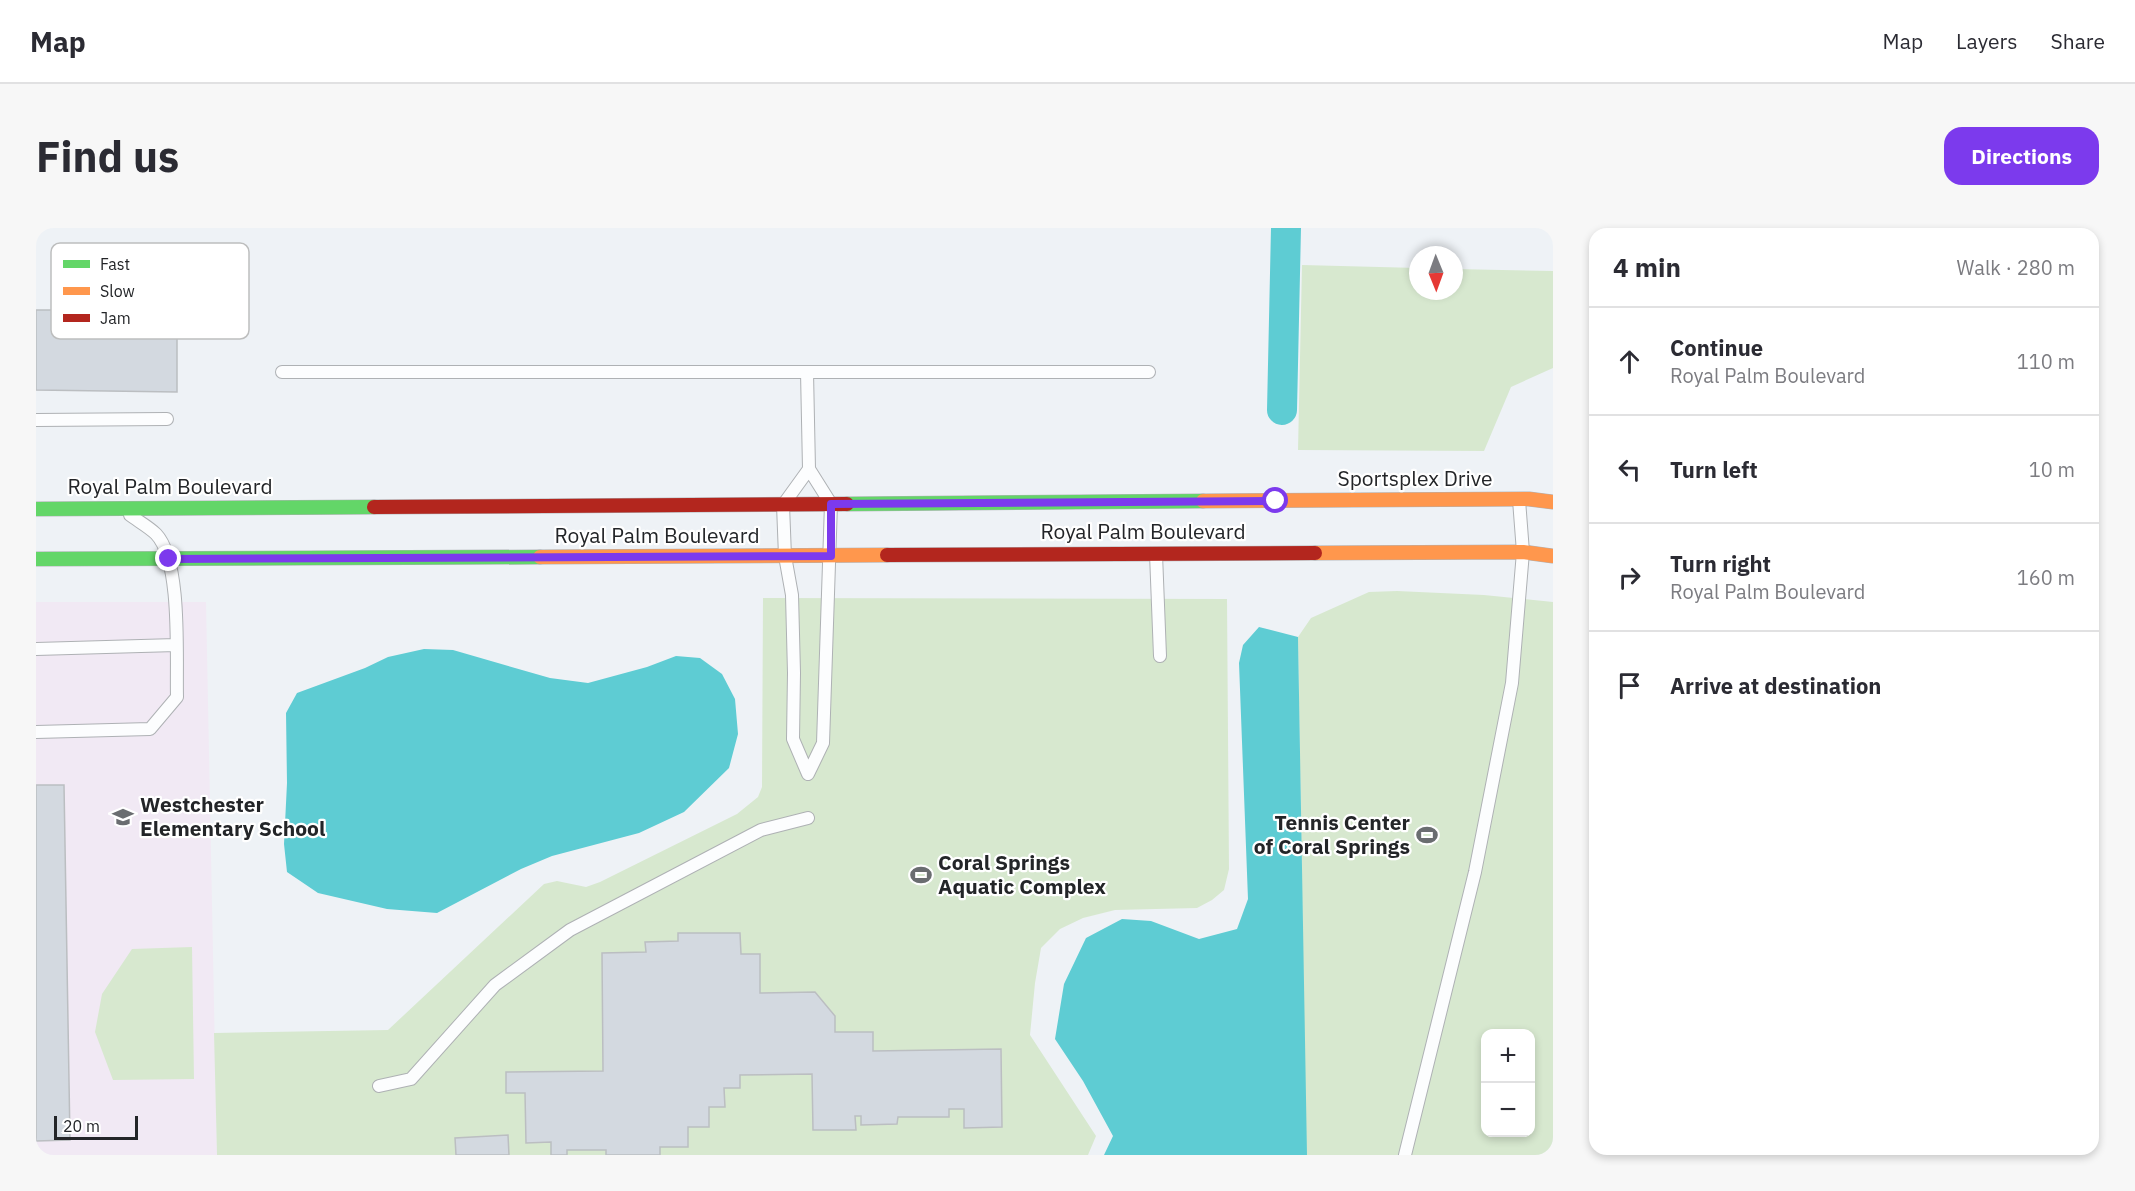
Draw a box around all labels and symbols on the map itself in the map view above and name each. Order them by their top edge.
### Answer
legend [51,243,249,339]
north arrow [1409,246,1463,300]
text: Fast [100,254,130,274]
text: Slow [100,281,135,301]
text: Jam [100,308,131,328]
street label: Sportsplex Drive [1337,464,1493,492]
street label: Royal Palm Boulevard [67,472,273,500]
route start [1262,487,1288,513]
street label: Royal Palm Boulevard [1040,517,1246,545]
street label: Royal Palm Boulevard [554,521,760,549]
route end [155,545,181,571]
place label: Westchester Elementary School [140,790,325,842]
school or university icon: Westchester Elementary School [111,805,135,829]
place label: Tennis Center of Coral Springs [1254,808,1411,860]
sports icon: Tennis Center of Coral Springs [1415,823,1439,847]
place label: Coral Springs Aquatic Complex [938,848,1106,900]
sports icon: Coral Springs Aquatic Complex [909,863,933,887]
scale bar [54,1113,138,1140]

